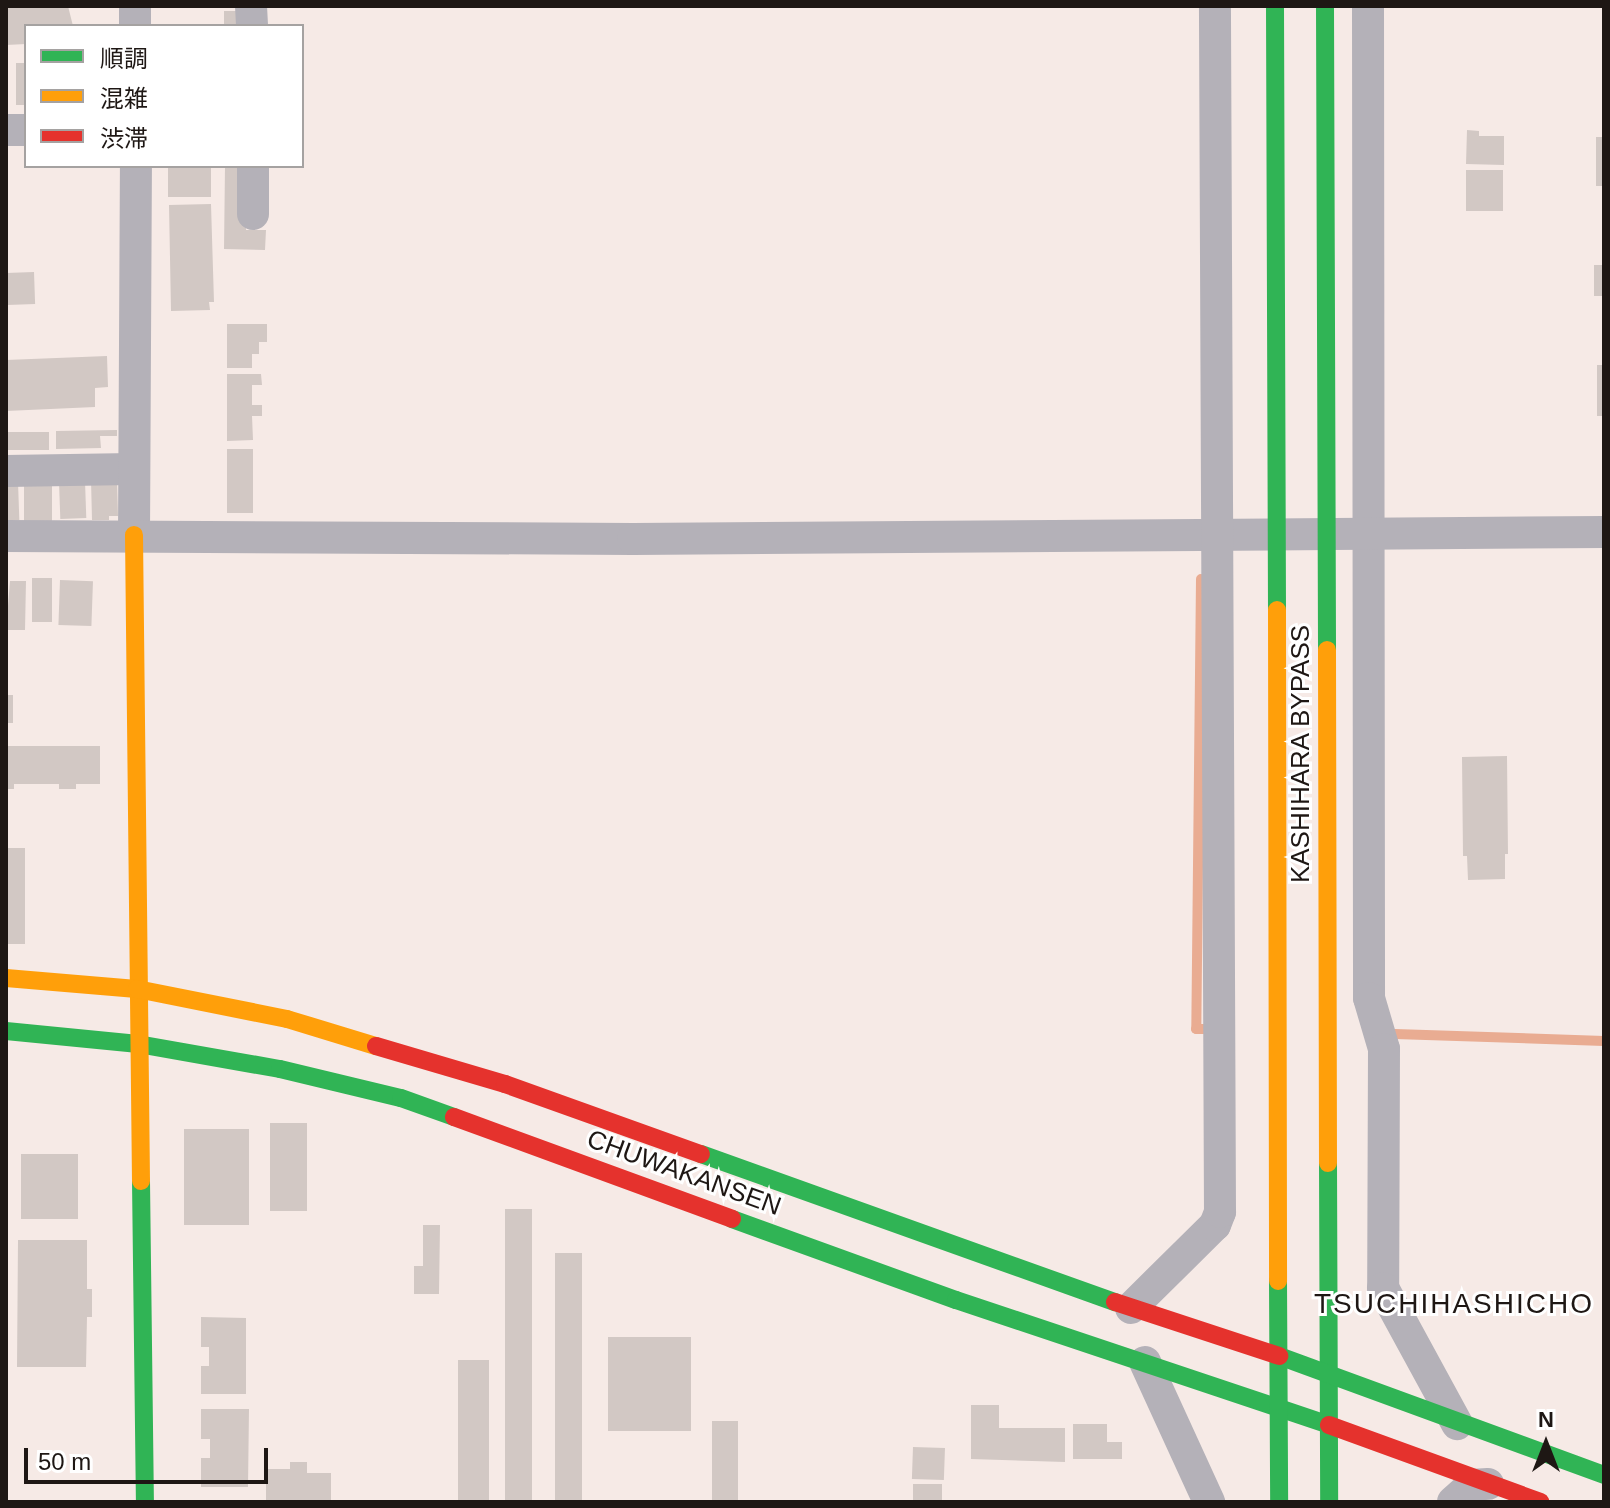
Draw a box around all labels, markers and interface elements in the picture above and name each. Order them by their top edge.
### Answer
legend [24,24,304,168]
text: 順調 [100,45,148,72]
text: 混雑 [100,85,148,112]
text: 渋滞 [100,125,148,152]
street label: KASHIHARA BYPASS [1285,624,1317,884]
street label: CHUWAKANSEN [583,1123,785,1223]
district label: TSUCHIHASHICHO [1314,1287,1594,1321]
north arrow [1506,1404,1586,1484]
text: N [1538,1407,1554,1432]
scale bar [28,1432,272,1482]
text: 50 m [38,1448,91,1475]

